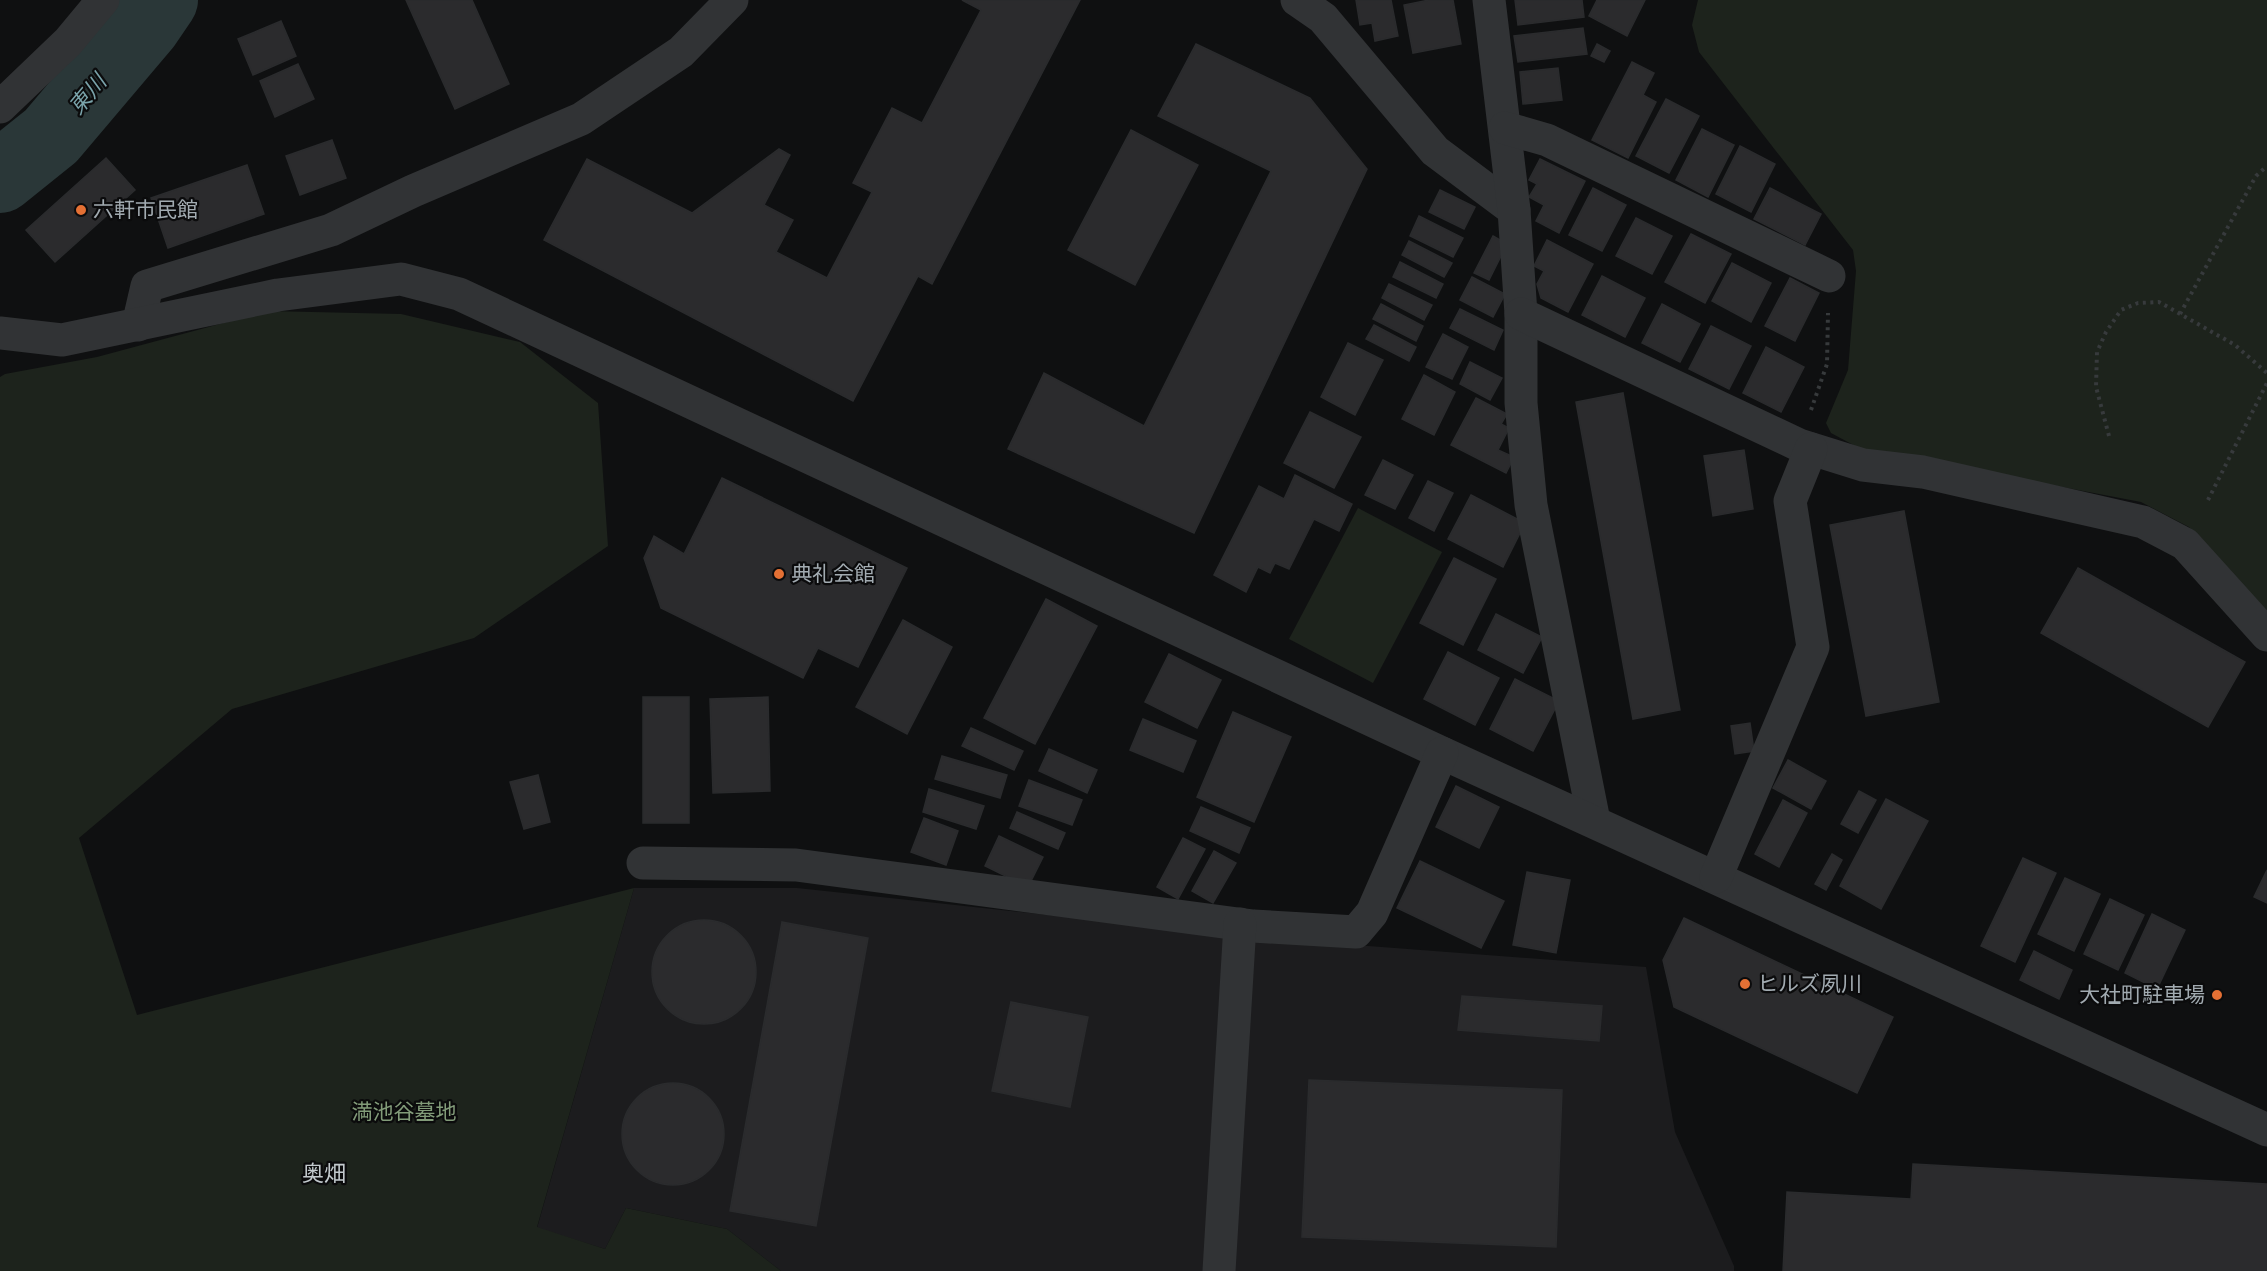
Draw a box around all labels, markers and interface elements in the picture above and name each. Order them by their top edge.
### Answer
water label: 東川 [61,65,115,121]
place label: 六軒市民館 [93,195,198,225]
marker: 六軒市民館 [74,203,88,217]
place label: 典礼会館 [791,559,875,589]
marker: 典礼会館 [772,567,786,581]
place label: ヒルズ夙川 [1757,969,1862,999]
marker: ヒルズ夙川 [1738,977,1752,991]
place label: 大社町駐車場 [2079,980,2205,1010]
marker: 大社町駐車場 [2210,988,2224,1002]
park label: 満池谷墓地 [352,1097,457,1127]
district label: 奥畑 [302,1157,346,1189]

